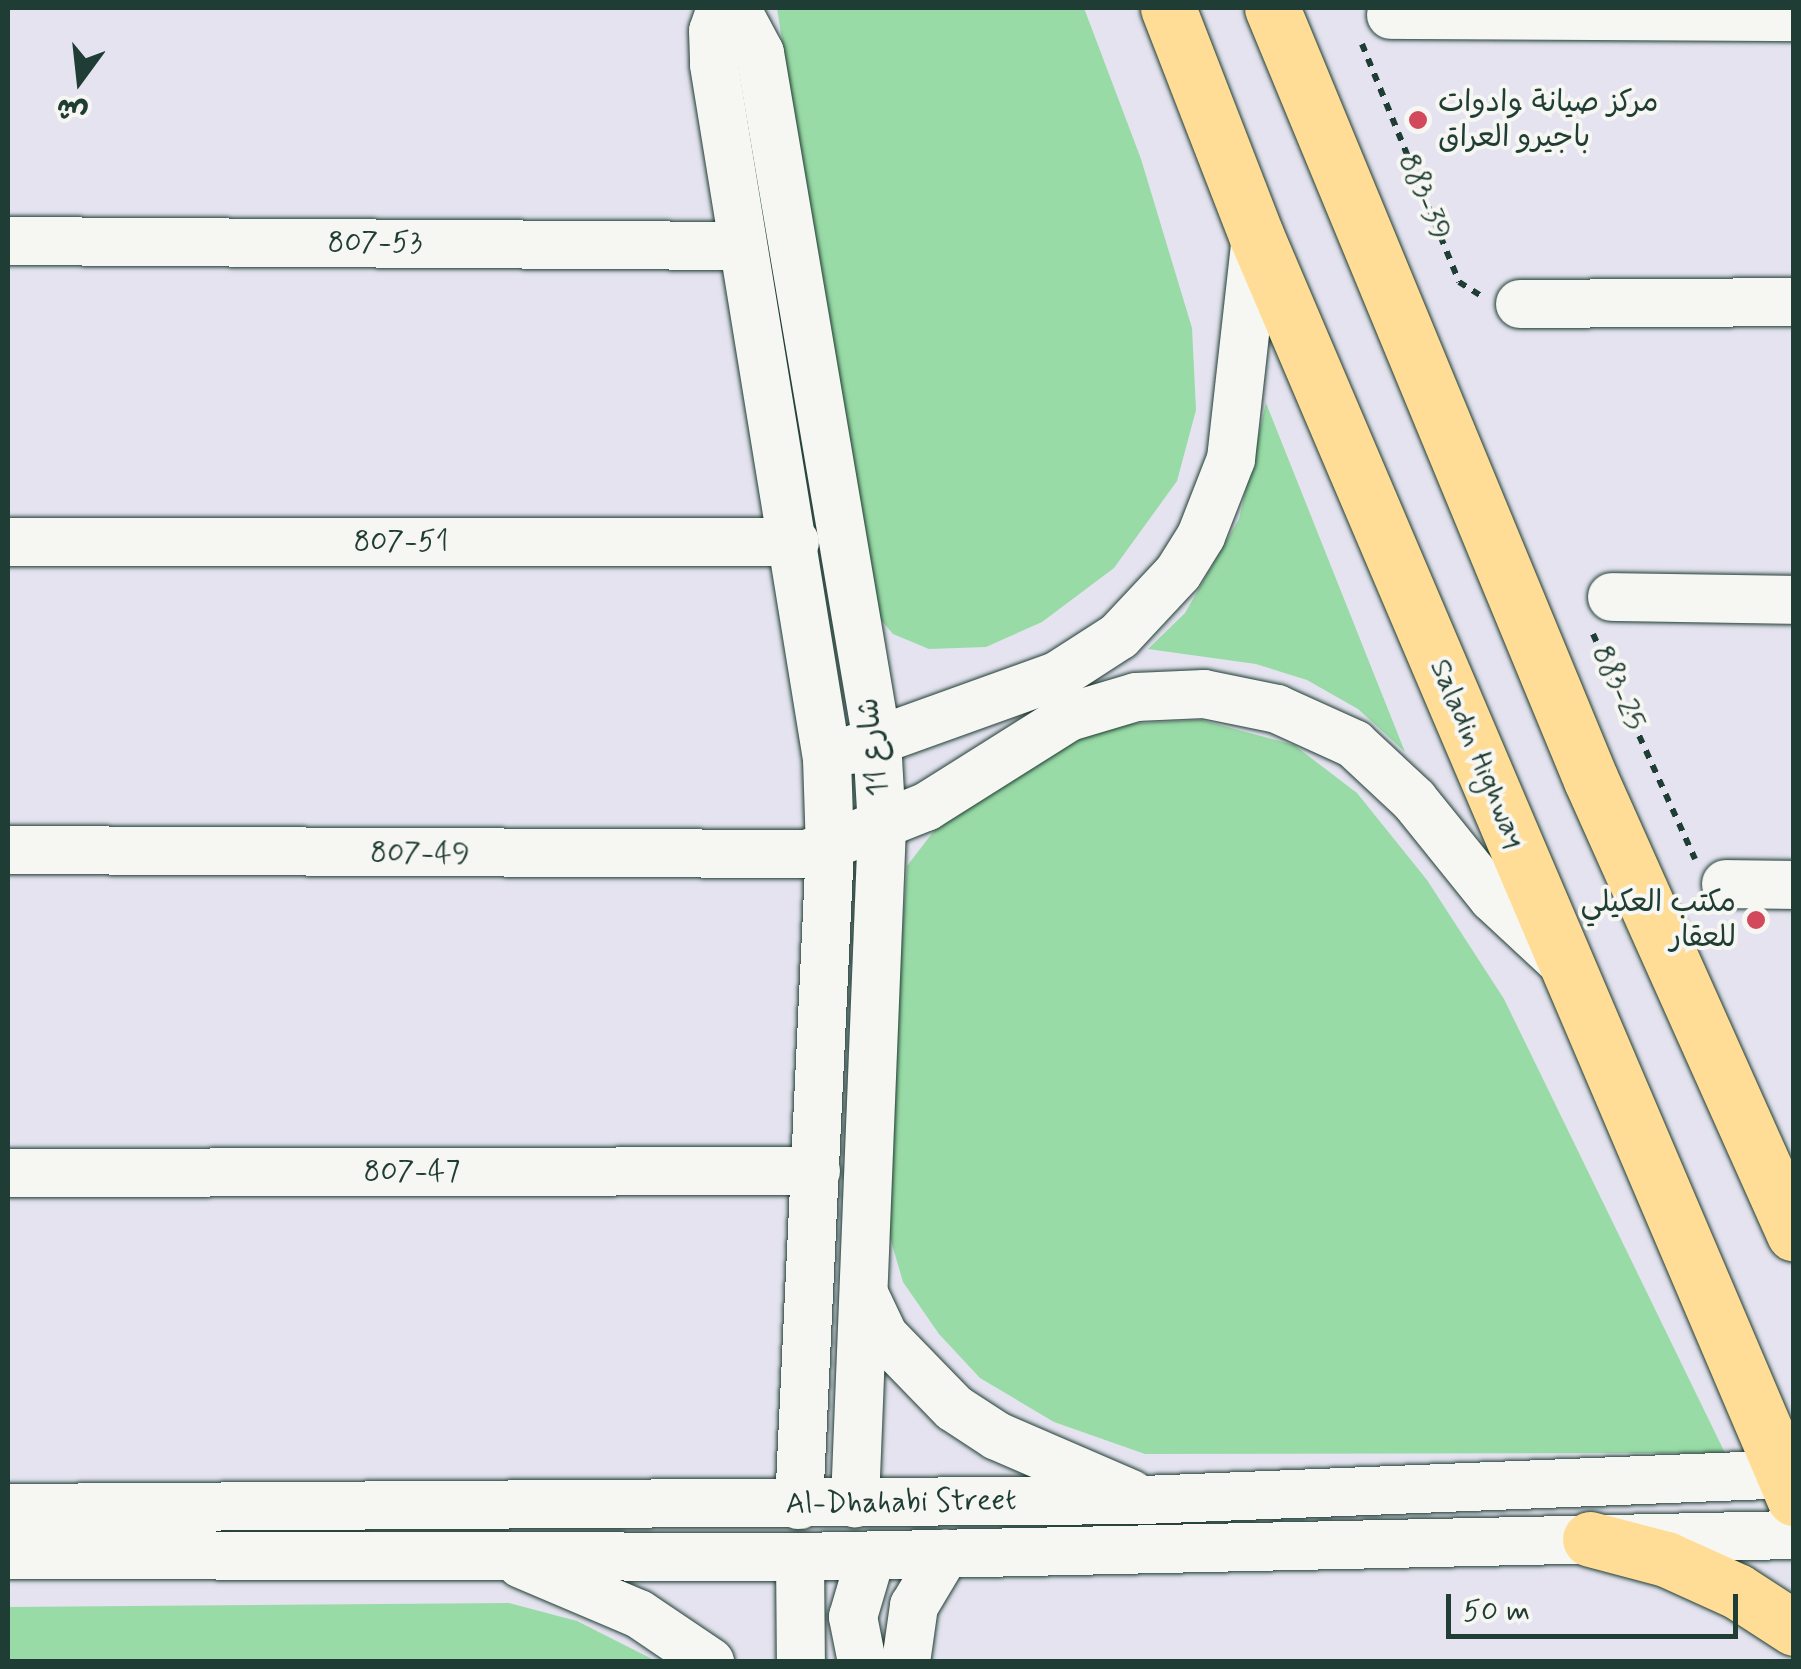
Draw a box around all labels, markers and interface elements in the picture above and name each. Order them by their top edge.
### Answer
north arrow [30,30,130,130]
place label: مركز صيانة وادوات باجيرو العراق [1438,85,1658,156]
text: ش [52,88,92,131]
marker: مركز صيانة وادوات باجيرو العراق [1407,109,1429,131]
street label: 883-39 [1390,148,1458,246]
street label: 807-53 [328,225,422,261]
street label: 807-51 [353,524,449,560]
street label: 883-25 [1583,640,1653,736]
street label: Saladin Highway [1420,653,1534,855]
street label: شارع 11 [851,696,897,798]
street label: 807-49 [370,835,470,873]
place label: مكتب العكيلي للعقار [1580,885,1736,956]
marker: مكتب العكيلي للعقار [1745,909,1767,931]
street label: 807-47 [364,1154,460,1190]
street label: Al-Dhahabi Street [783,1483,1019,1523]
scale bar [1451,1574,1744,1636]
text: 50 m [1463,1592,1530,1631]

